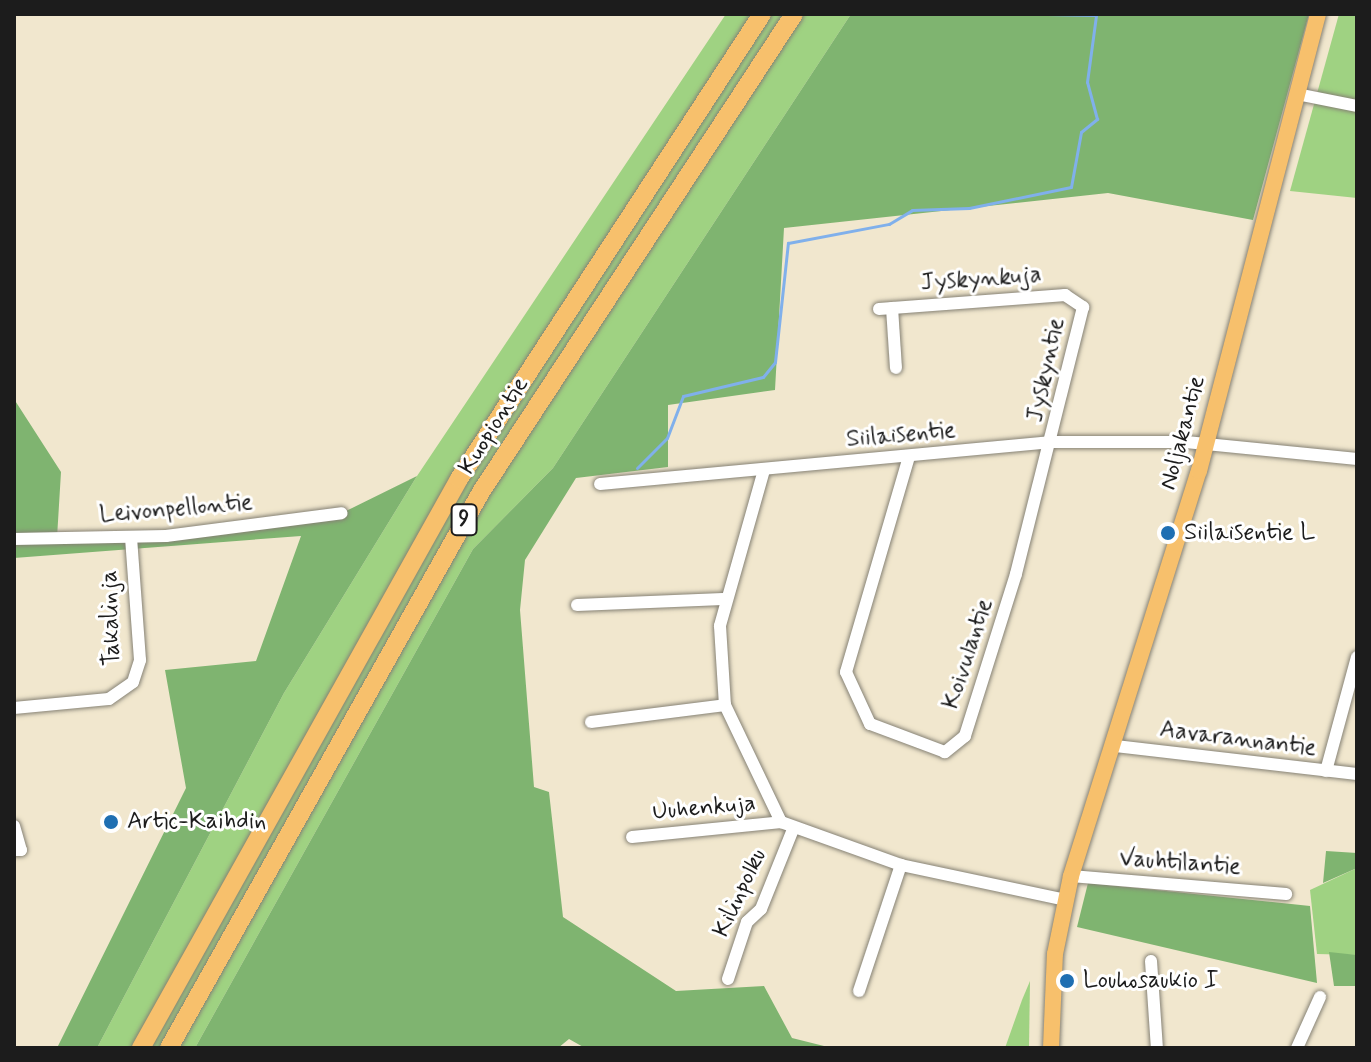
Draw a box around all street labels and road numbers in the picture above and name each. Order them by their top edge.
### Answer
street label: Jyskynkuja [920,260,1042,298]
street label: Jyskyntie [1021,315,1071,425]
street label: Kuopiontie [453,372,535,480]
street label: Noljakantie [1154,373,1212,493]
street label: Siilaisentie [845,416,957,454]
street label: Leivonpellontie [98,488,254,530]
road number: 9 [450,502,478,538]
street label: Takalinja [95,570,127,666]
street label: Koivulantie [937,595,999,713]
street label: Aavarannantie [1158,715,1318,763]
street label: Uuhenkuja [651,789,757,827]
street label: Kilinpolku [707,844,773,942]
street label: Vauhtilantie [1118,844,1242,882]

